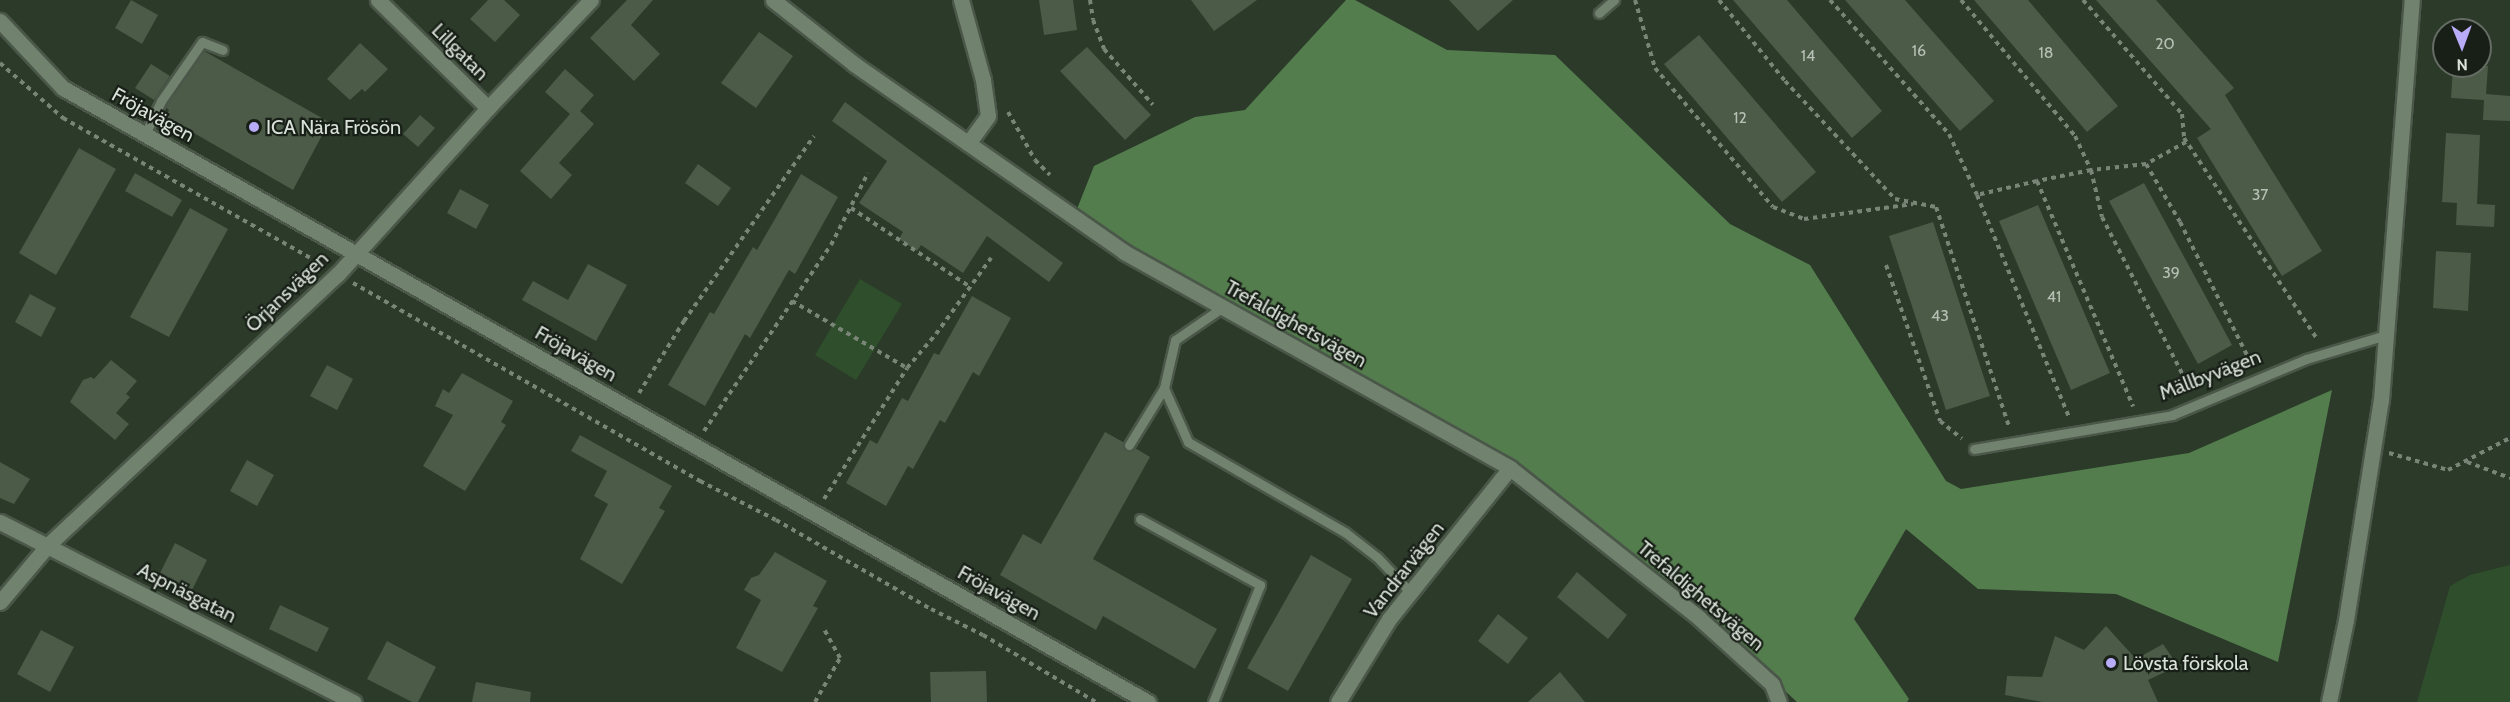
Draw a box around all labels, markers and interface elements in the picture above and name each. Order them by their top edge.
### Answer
north arrow [2432,18,2492,78]
street label: Lillgatan [427,19,493,85]
house number: 20 [2155,34,2175,54]
house number: 16 [1912,41,1926,61]
house number: 18 [2039,43,2053,63]
house number: 14 [1801,46,1815,66]
text: N [2456,55,2468,74]
street label: Fröjavägen [107,82,199,148]
house number: 12 [1733,108,1747,128]
place label: ICA Nära Frösön [266,115,401,139]
marker: ICA Nära Frösön [247,120,261,134]
house number: 37 [2252,185,2268,205]
street label: Örjansvägen [241,247,333,337]
house number: 39 [2162,263,2180,283]
street label: Trefaldighetsvägen [1221,275,1371,373]
house number: 41 [2047,287,2061,307]
house number: 43 [1931,306,1949,326]
street label: Fröjavägen [531,321,621,387]
street label: Mällbyvägen [2156,345,2264,405]
street label: Vandrarvägen [1359,517,1449,623]
street label: Trefaldighetsvägen [1633,536,1769,656]
street label: Aspnäsgatan [134,558,240,628]
street label: Fröjavägen [953,560,1045,626]
place label: Lövsta förskola [2123,651,2248,675]
marker: Lövsta förskola [2104,656,2118,670]

